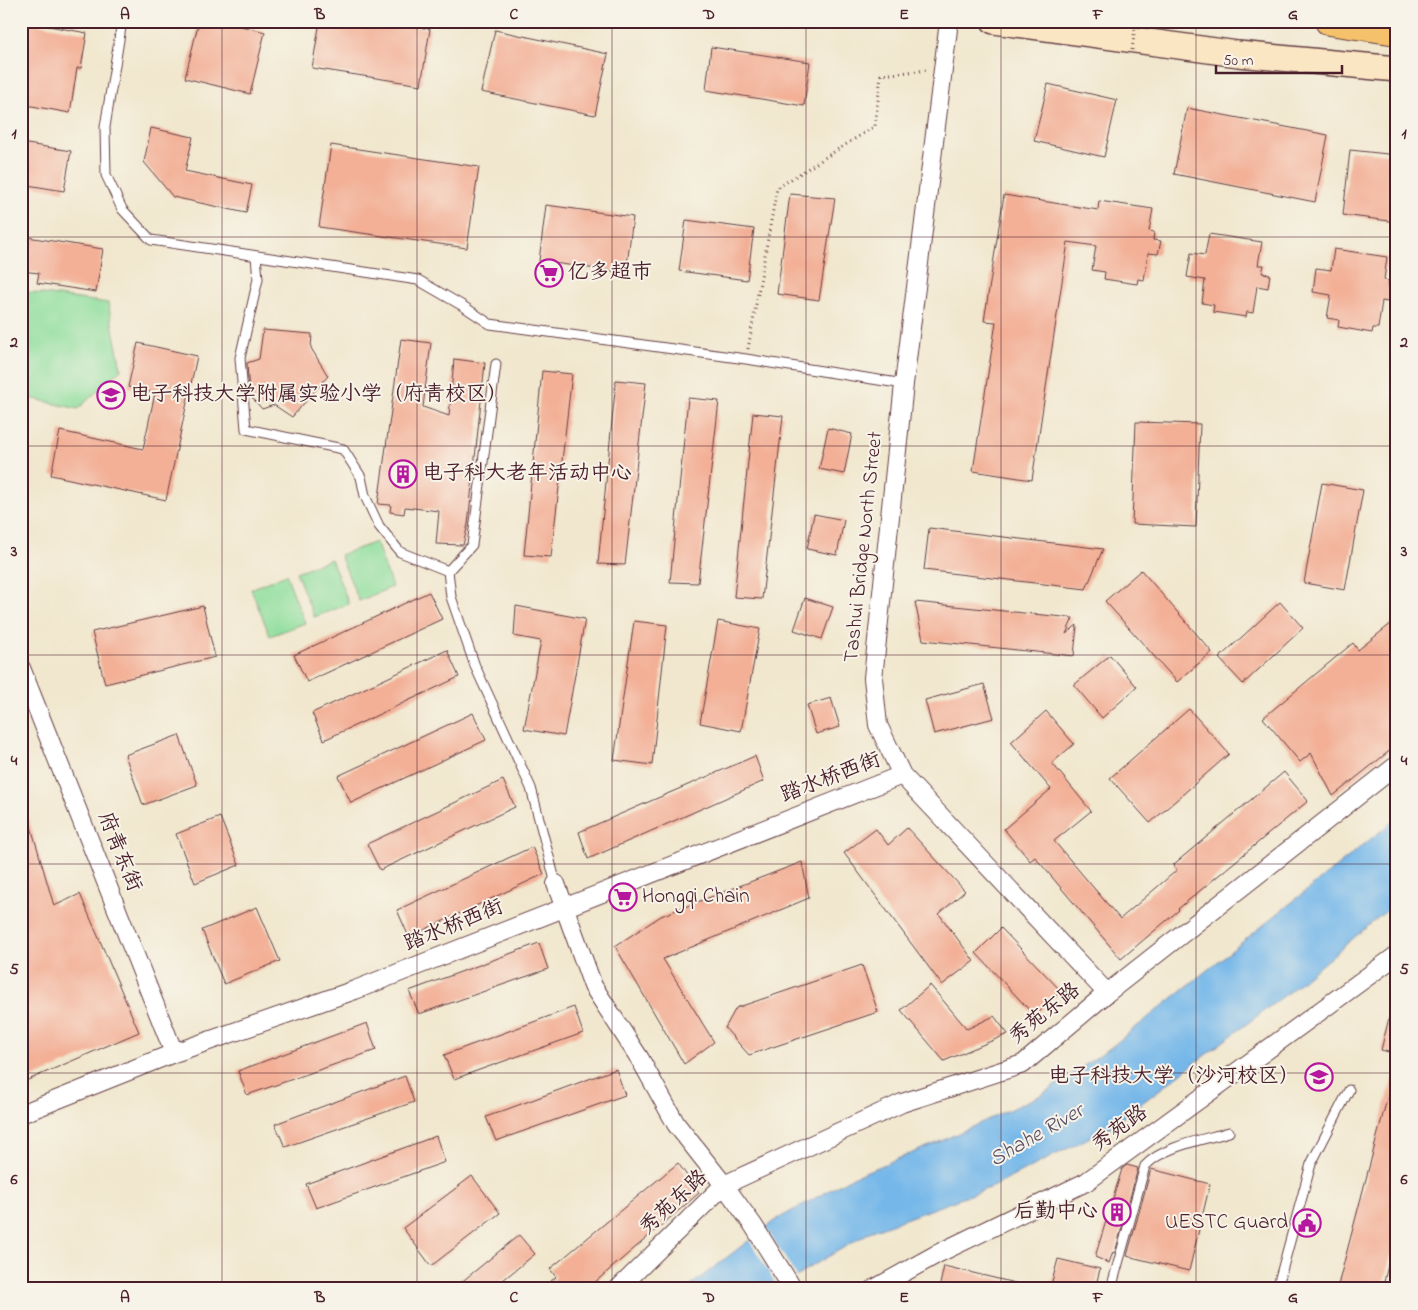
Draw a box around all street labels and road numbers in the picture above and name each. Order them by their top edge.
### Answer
street label: Tashui Bridge North Street [837,430,893,664]
street label: 踏水桥西街 [777,745,885,811]
street label: 府青东街 [89,807,149,897]
street label: 踏水桥西街 [400,892,508,960]
street label: 秀苑东路 [1003,976,1087,1052]
street label: 秀苑路 [1086,1098,1154,1160]
street label: 秀苑东路 [633,1163,715,1243]

